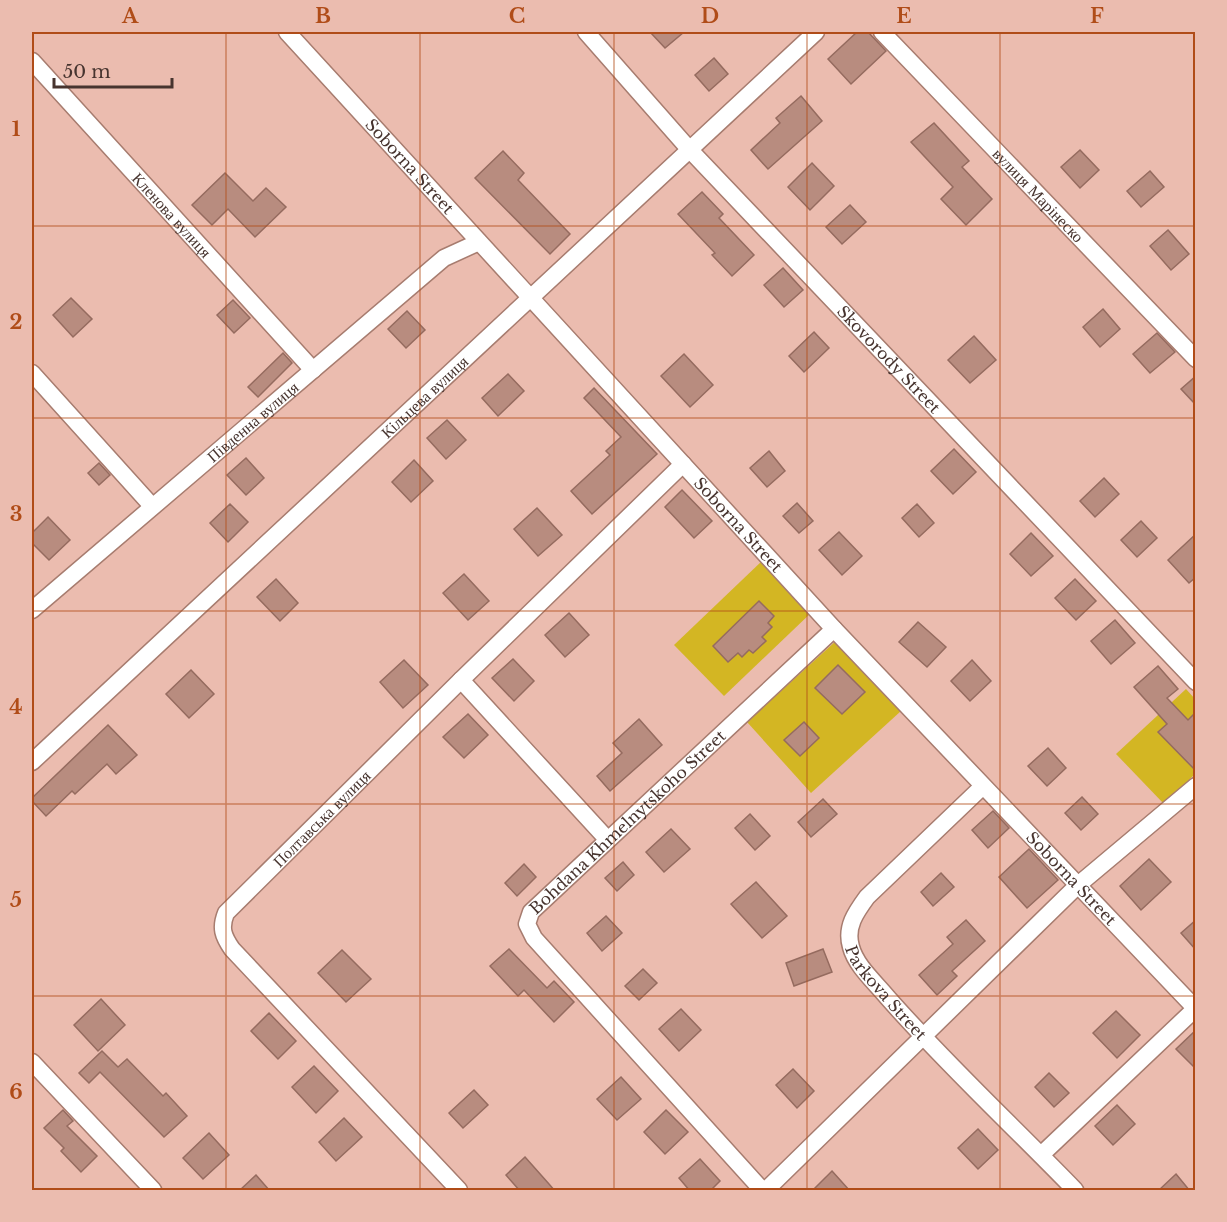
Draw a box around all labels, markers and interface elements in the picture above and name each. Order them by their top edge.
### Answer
text: A [121,4,139,28]
text: B [315,4,331,28]
text: C [509,4,525,28]
text: D [701,4,719,28]
text: E [896,4,912,28]
text: F [1090,4,1104,28]
scale bar [54,51,172,89]
text: 50 m [63,61,111,83]
street label: Soborna Street [361,114,458,218]
text: 1 [12,117,21,141]
street label: вулиця Марінеско [989,144,1088,246]
street label: Кленова вулиця [128,168,216,262]
street label: Skovorody Street [833,301,945,417]
text: 2 [9,310,23,334]
street label: Кільцева вулиця [377,351,473,442]
street label: Південна вулиця [203,377,303,466]
street label: Soborna Street [690,473,787,576]
text: 3 [10,502,22,526]
text: 4 [9,695,23,719]
street label: Bohdana Khmelnytskoho Street [525,726,730,918]
street label: Полтавська вулиця [268,765,375,871]
street label: Soborna Street [1022,827,1121,929]
text: 5 [10,888,22,912]
street label: Parkova Street [841,942,931,1044]
text: 6 [9,1080,23,1104]

